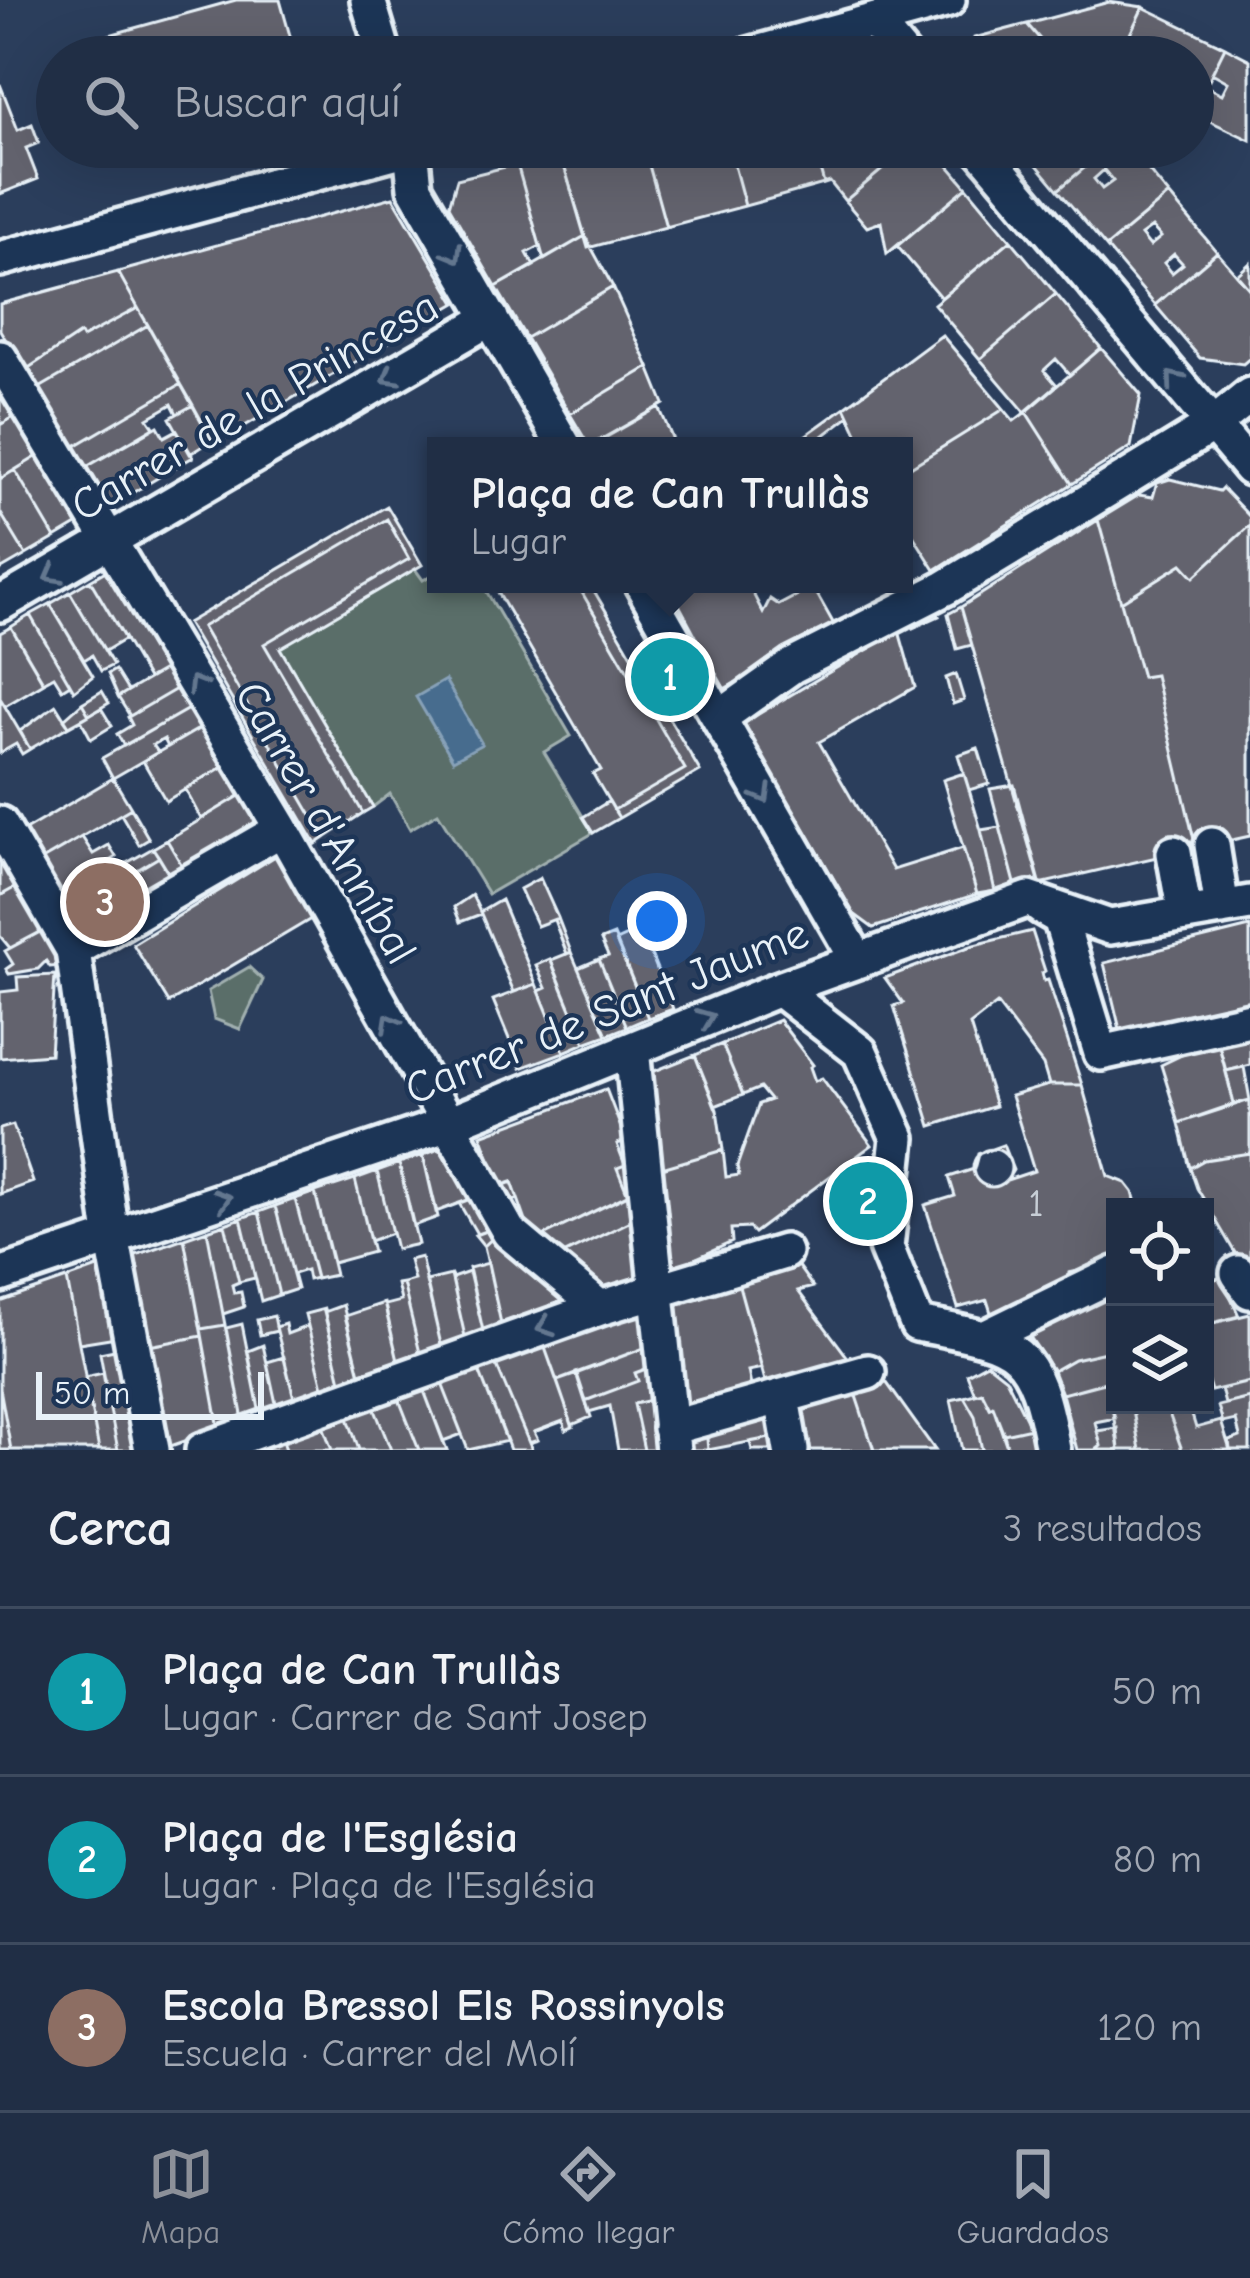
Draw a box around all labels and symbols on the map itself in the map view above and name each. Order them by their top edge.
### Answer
one-way arrow [439,241,462,263]
street label: Carrer de la Princesa [62,280,447,532]
one-way arrow [381,362,402,385]
one-way arrow [1166,371,1188,393]
one-way arrow [45,560,66,583]
pin: 1 [631,632,709,722]
street label: Carrer d'Anníbal [224,672,428,973]
one-way arrow [188,675,210,696]
one-way arrow [748,782,771,804]
pin: 3 [66,857,144,947]
your location [627,891,687,951]
street label: Carrer de Sant Jaume [397,906,815,1116]
one-way arrow [695,1008,716,1032]
one-way arrow [382,1013,405,1034]
pin: 2 [829,1156,907,1246]
house number: 1 [1028,1181,1044,1226]
one-way arrow [212,1188,233,1213]
one-way arrow [536,1313,557,1337]
scale bar [36,1366,264,1419]

